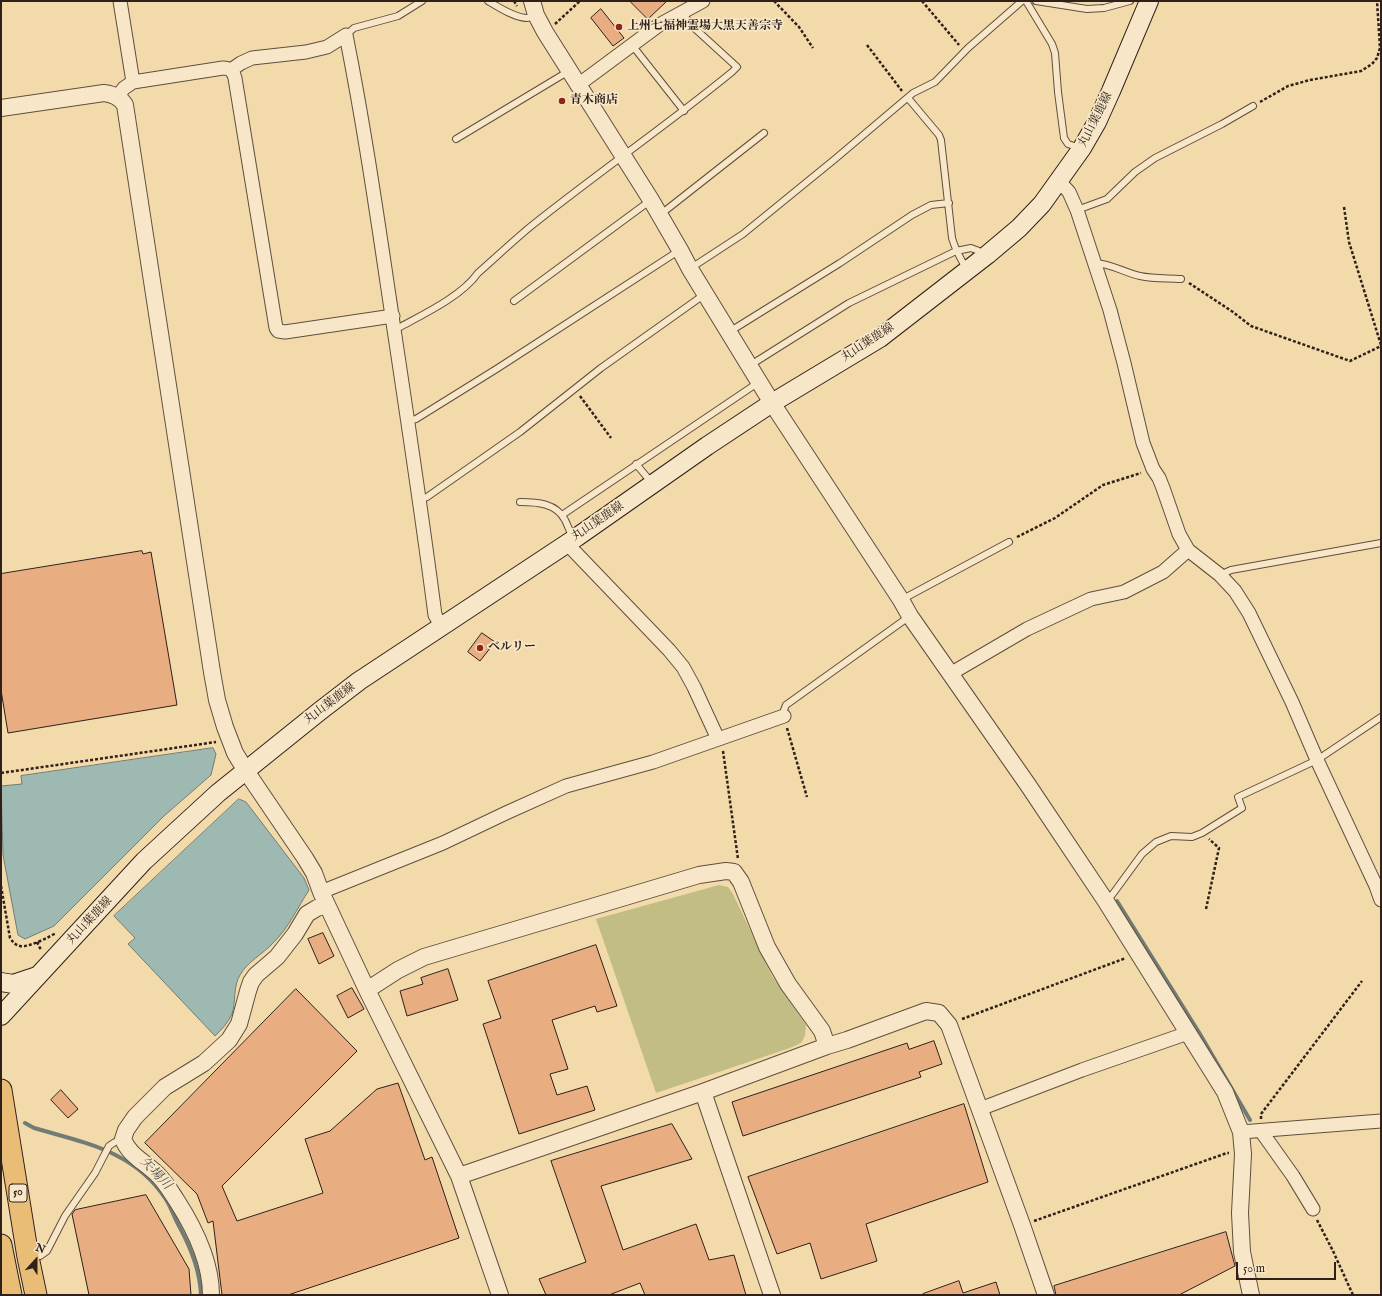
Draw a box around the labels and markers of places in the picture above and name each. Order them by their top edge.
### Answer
place label: 上州七福神霊場大黒天善宗寺 [627,20,783,34]
marker: 上州七福神霊場大黒天善宗寺 [614,22,624,32]
place label: 青木商店 [570,94,618,108]
marker: 青木商店 [557,96,567,106]
place label: ベルリー [488,641,536,655]
marker: ベルリー [475,643,485,653]

